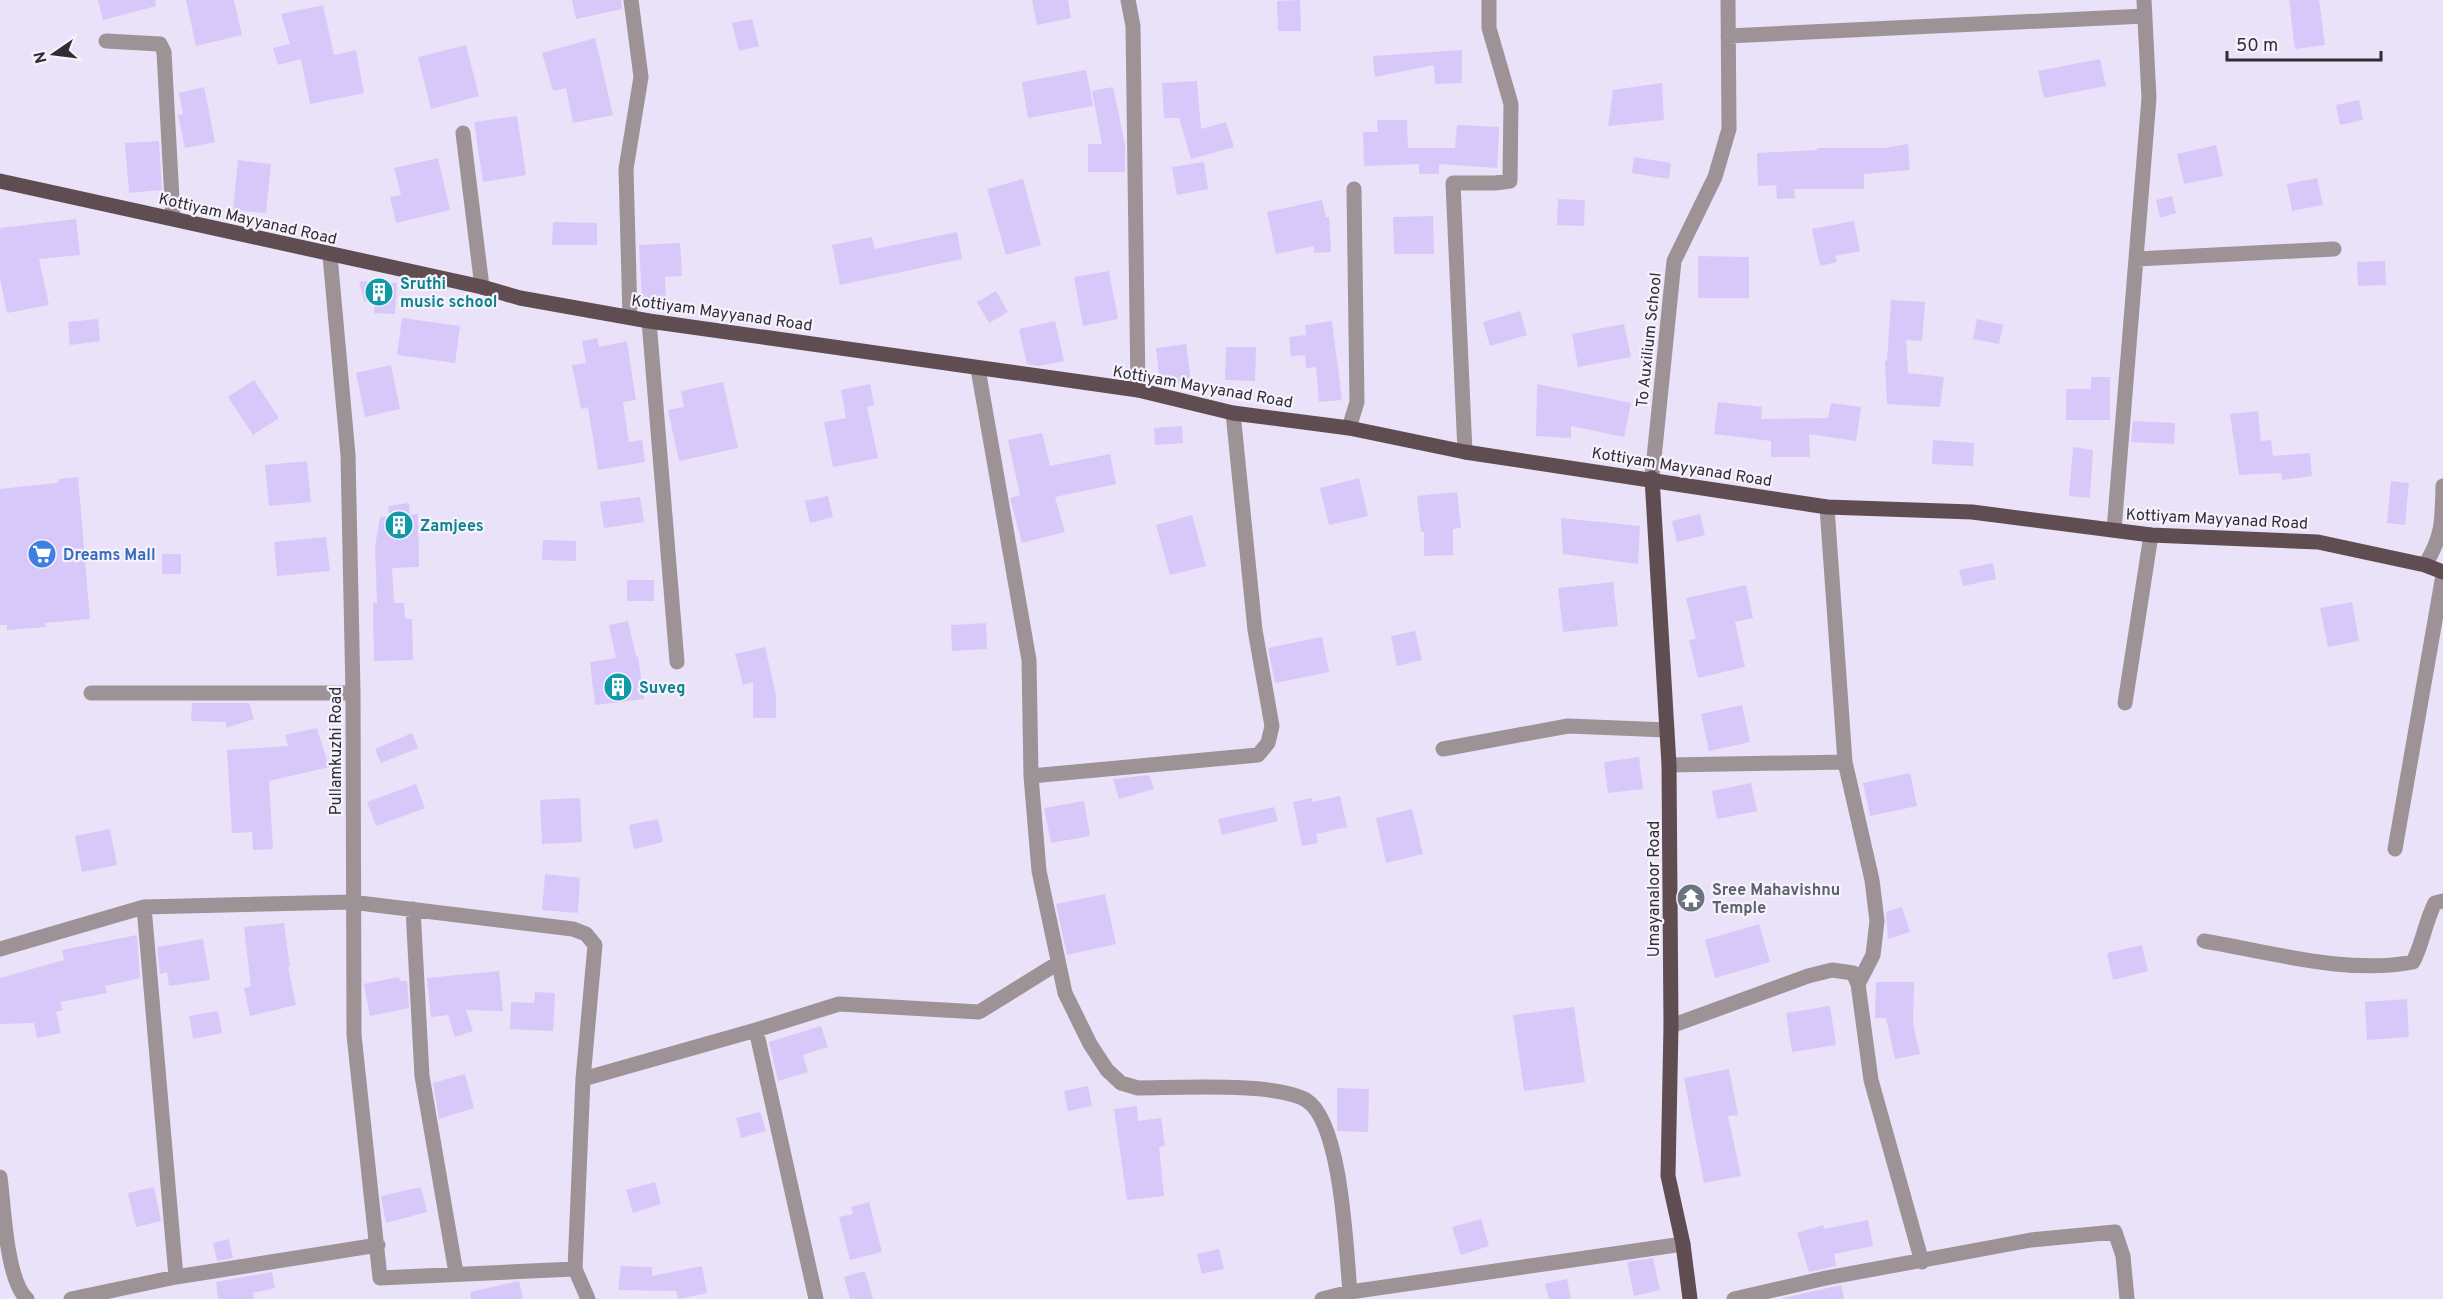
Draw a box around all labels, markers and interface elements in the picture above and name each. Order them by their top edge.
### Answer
north arrow [24,24,84,84]
scale bar [2227,24,2382,62]
text: 50 m [2236,35,2278,58]
text: N [30,49,52,65]
street label: Kottiyam Mayyanad Road [156,190,339,250]
street label: To Auxilium School [1633,272,1667,409]
place label: Sruthi music school [400,275,497,313]
building icon: Sruthi music school [363,276,395,308]
street label: Kottiyam Mayyanad Road [630,291,814,337]
street label: Kottiyam Mayyanad Road [1111,362,1294,414]
street label: Kottiyam Mayyanad Road [1590,444,1773,492]
street label: Kottiyam Mayyanad Road [2125,505,2309,535]
building icon: Zamjees [383,509,415,541]
place label: Zamjees [420,517,484,537]
supermarket icon: Dreams Mall [26,538,58,570]
place label: Dreams Mall [63,546,156,566]
building icon: Suveg [602,671,634,703]
place label: Suveg [639,679,686,699]
street label: Pullamkuzhi Road [327,687,347,815]
street label: Umayanaloor Road [1645,821,1665,957]
place label: Sree Mahavishnu Temple [1712,881,1840,919]
temple icon: Sree Mahavishnu Temple [1675,882,1707,914]

